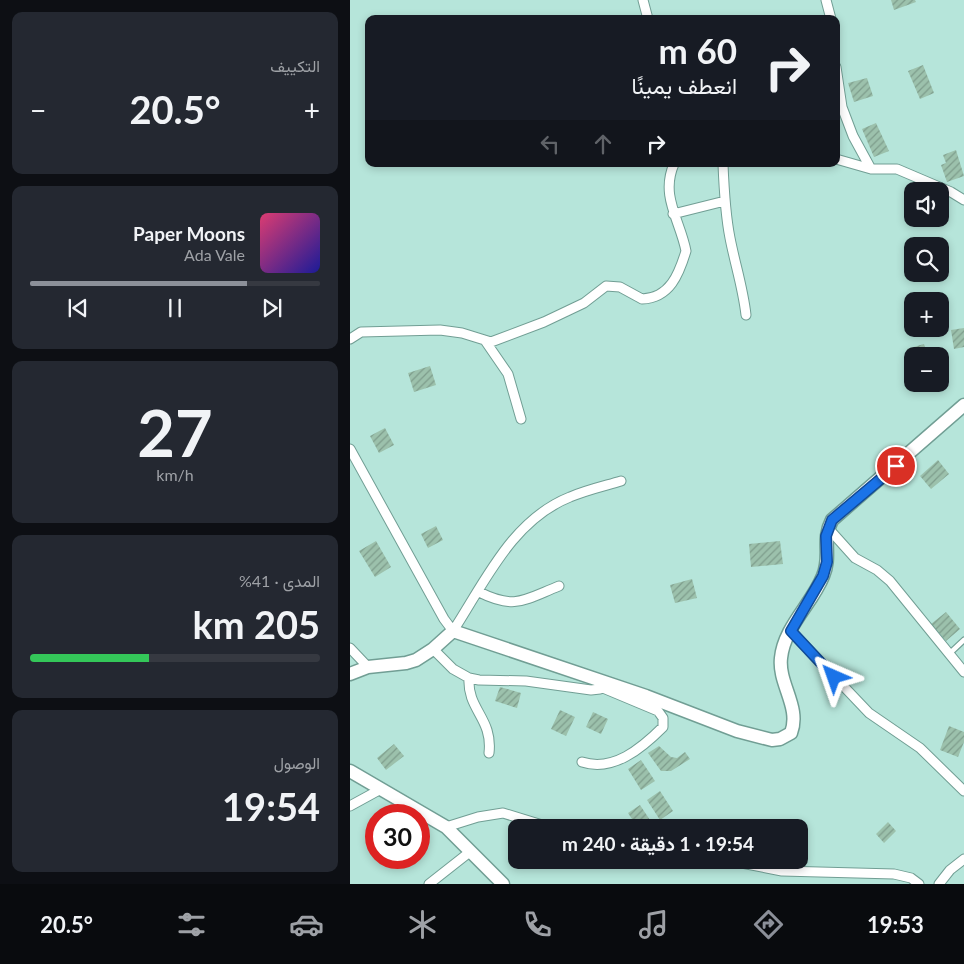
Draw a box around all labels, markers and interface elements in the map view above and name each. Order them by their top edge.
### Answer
text: 60 m [659,29,737,71]
icon: right [755,35,820,100]
text: التكييف [270,56,320,75]
text: انعطف يمينًا [631,72,737,99]
text: 20.5° [130,86,220,132]
text: − [30,93,46,127]
text: + [304,93,320,127]
icon: left [536,130,564,158]
icon: ahead [589,130,617,158]
icon: right [642,130,670,158]
map controls [904,182,949,392]
button: sound [904,182,949,227]
text: Paper Moons [133,222,245,245]
button: search [904,237,949,282]
text: Ada Vale [184,245,245,264]
button: + [904,292,949,337]
icon: previous [64,294,92,322]
icon: pause [161,294,189,322]
icon: next [258,294,286,322]
button: − [904,347,949,392]
text: 27 [137,393,213,471]
pin [875,445,917,487]
icon: arrive [882,452,910,480]
text: km/h [156,465,194,484]
text: المدى · 41% [239,571,320,590]
text: 205 km [193,601,320,647]
position arrow [807,650,859,702]
text: الوصول [274,753,320,772]
text: 19:54 [222,783,320,829]
speed limit sign: 30 [365,804,430,869]
text: 19:54 · 1 دقيقة · 240 m [562,832,754,855]
icon: filters [174,907,209,942]
icon: car [289,907,324,942]
icon: climate [405,907,440,942]
icon: phone [520,907,555,942]
icon: music [636,907,671,942]
icon: directions [751,907,786,942]
text: 20.5° [40,911,93,938]
text: 19:53 [867,911,924,938]

